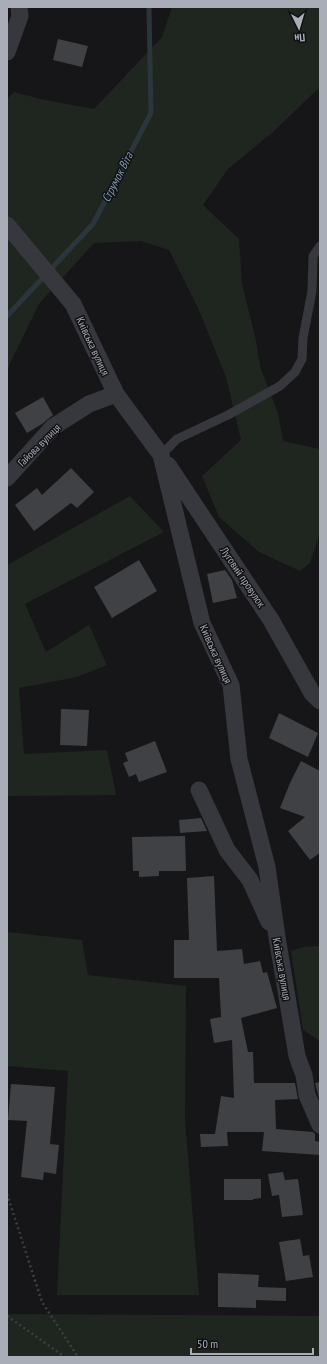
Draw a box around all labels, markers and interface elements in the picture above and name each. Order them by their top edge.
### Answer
north arrow [279,8,319,48]
text: Пн [294,31,306,45]
water label: Струмок Віта [98,149,136,204]
street label: Київська вулиця [73,314,113,378]
street label: Гайова вулиця [15,421,63,469]
street label: Луговий провулок [217,543,269,611]
street label: Київська вулиця [197,622,235,686]
street label: Київська вулиця [270,937,294,1001]
scale bar [191,1330,313,1356]
text: 50 m [197,1336,218,1351]

